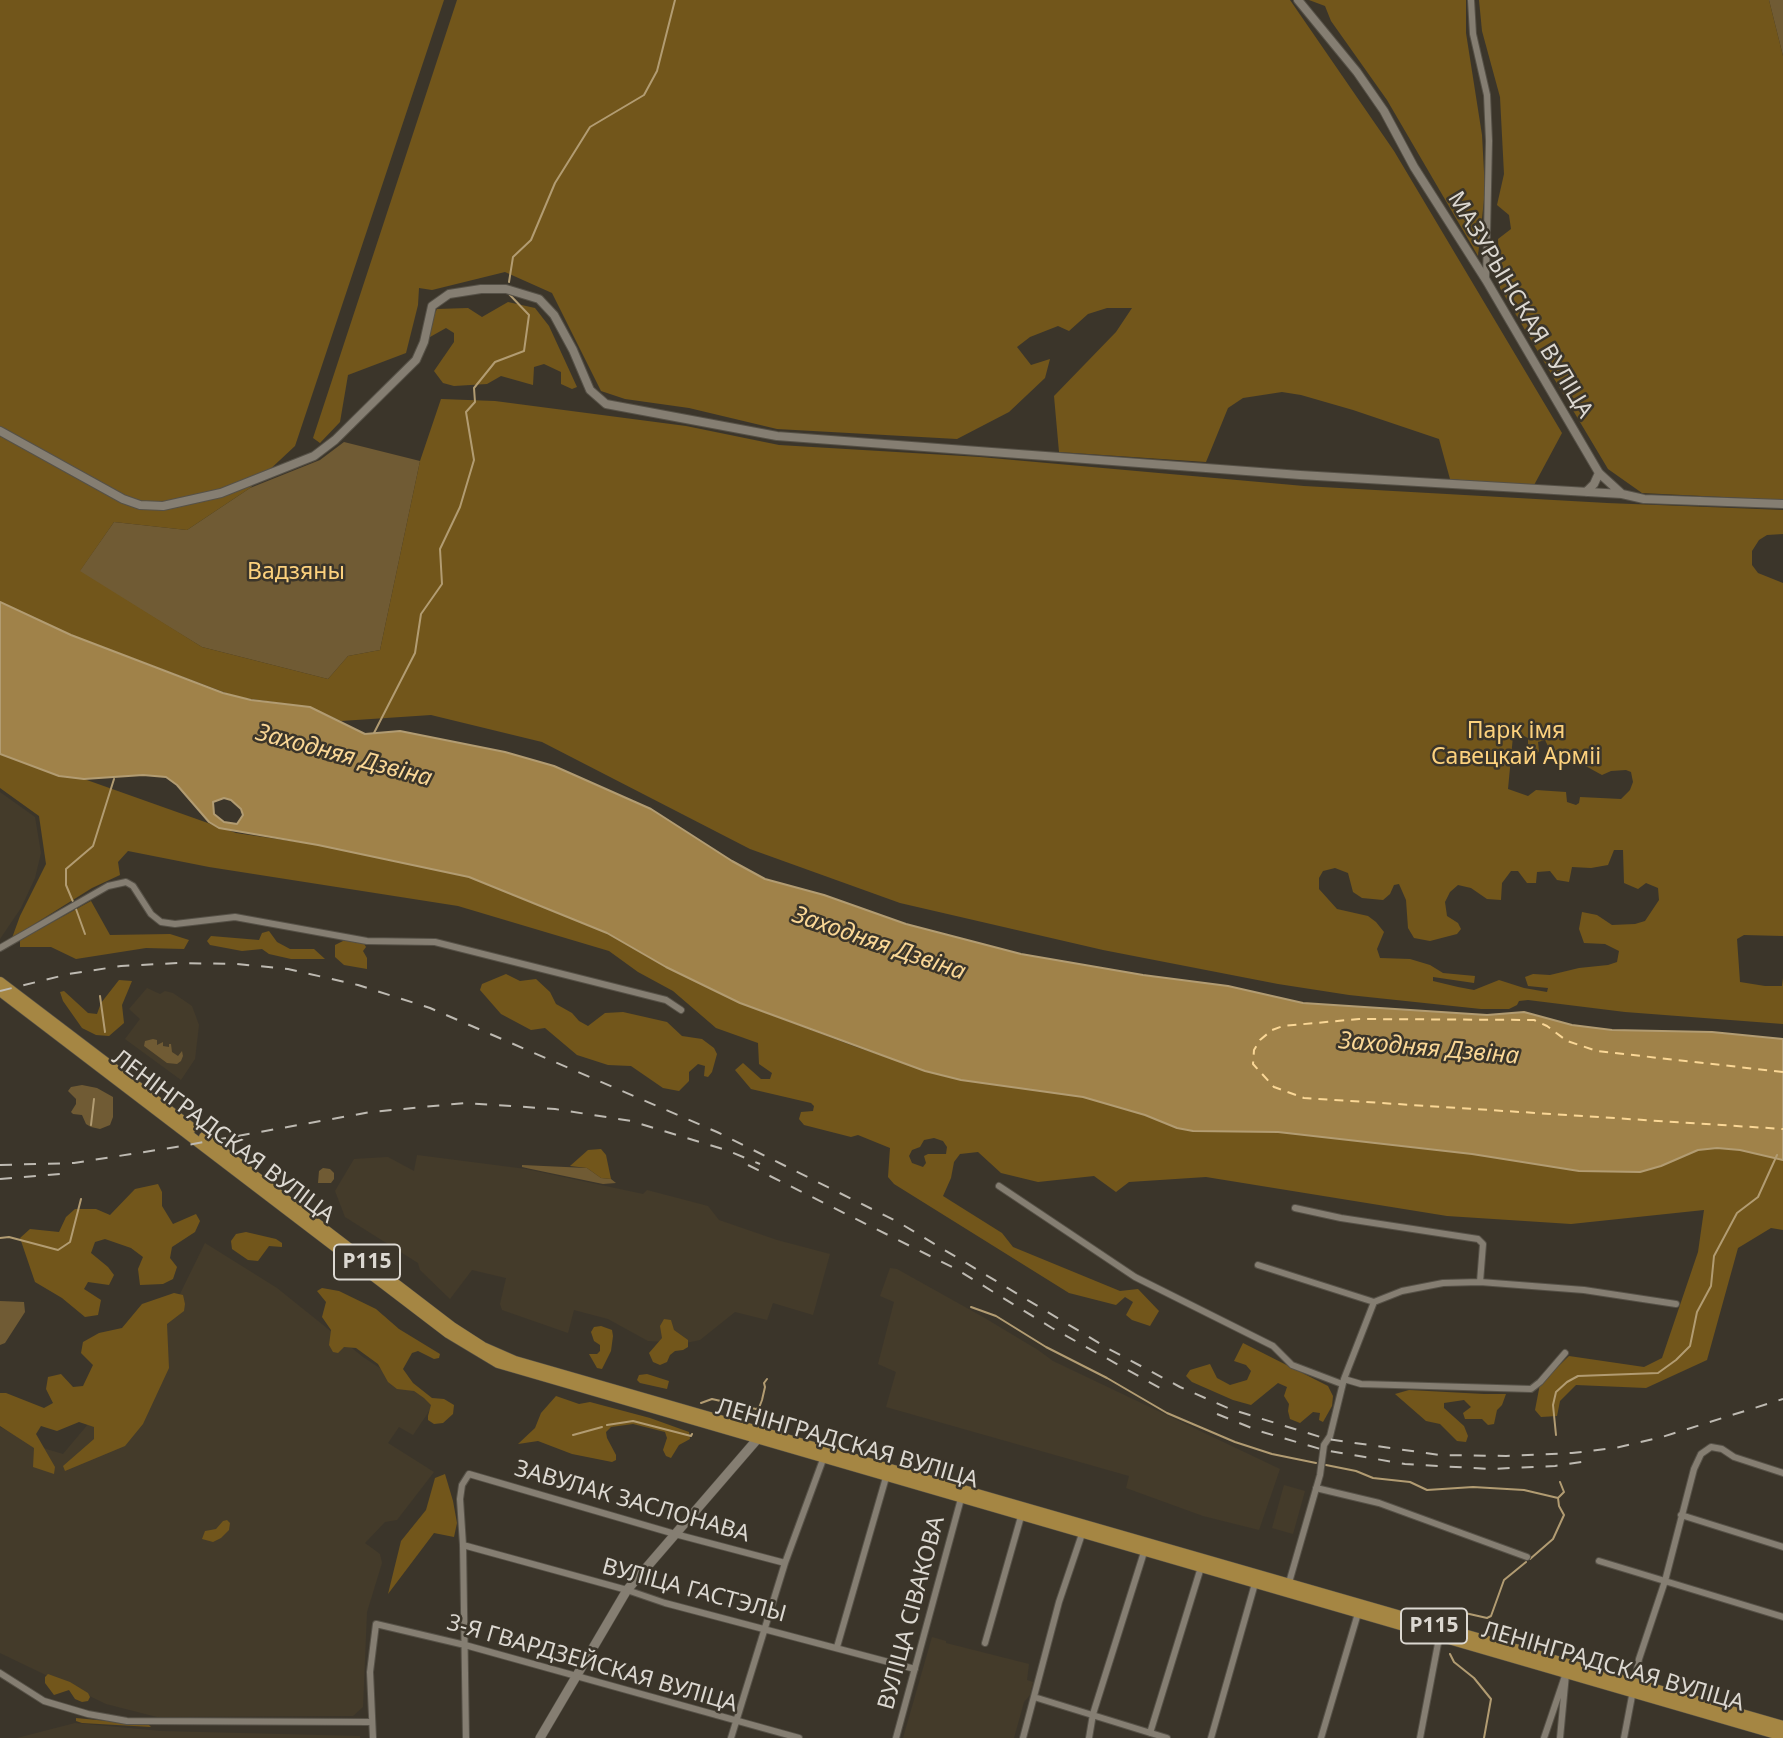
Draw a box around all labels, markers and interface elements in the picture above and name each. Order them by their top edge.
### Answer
street label: МАЗУРЫНСКАЯ ВУЛІЦА [1441,187,1599,423]
park label: Вадзяны [247,558,345,586]
park label: Парк імя Савецкай Арміі [1431,717,1601,771]
water label: Заходняя Дзвіна [253,719,435,793]
water label: Заходняя Дзвіна [789,901,969,987]
water label: Заходняя Дзвіна [1338,1027,1520,1071]
street label: ЛЕНІНГРАДСКАЯ ВУЛІЦА [106,1044,340,1230]
road number: Р115 [334,1244,400,1280]
street label: ЛЕНІНГРАДСКАЯ ВУЛІЦА [713,1393,981,1495]
street label: ЗАВУЛАК ЗАСЛОНАВА [511,1455,753,1549]
street label: ВУЛІЦА СІВАКОВА [873,1513,951,1713]
street label: ВУЛІЦА ГАСТЭЛЫ [599,1553,789,1629]
road number: Р115 [1401,1608,1467,1644]
street label: 3-Я ГВАРДЗЕЙСКАЯ ВУЛІЦА [444,1609,740,1719]
street label: ЛЕНІНГРАДСКАЯ ВУЛІЦА [1479,1616,1747,1718]

